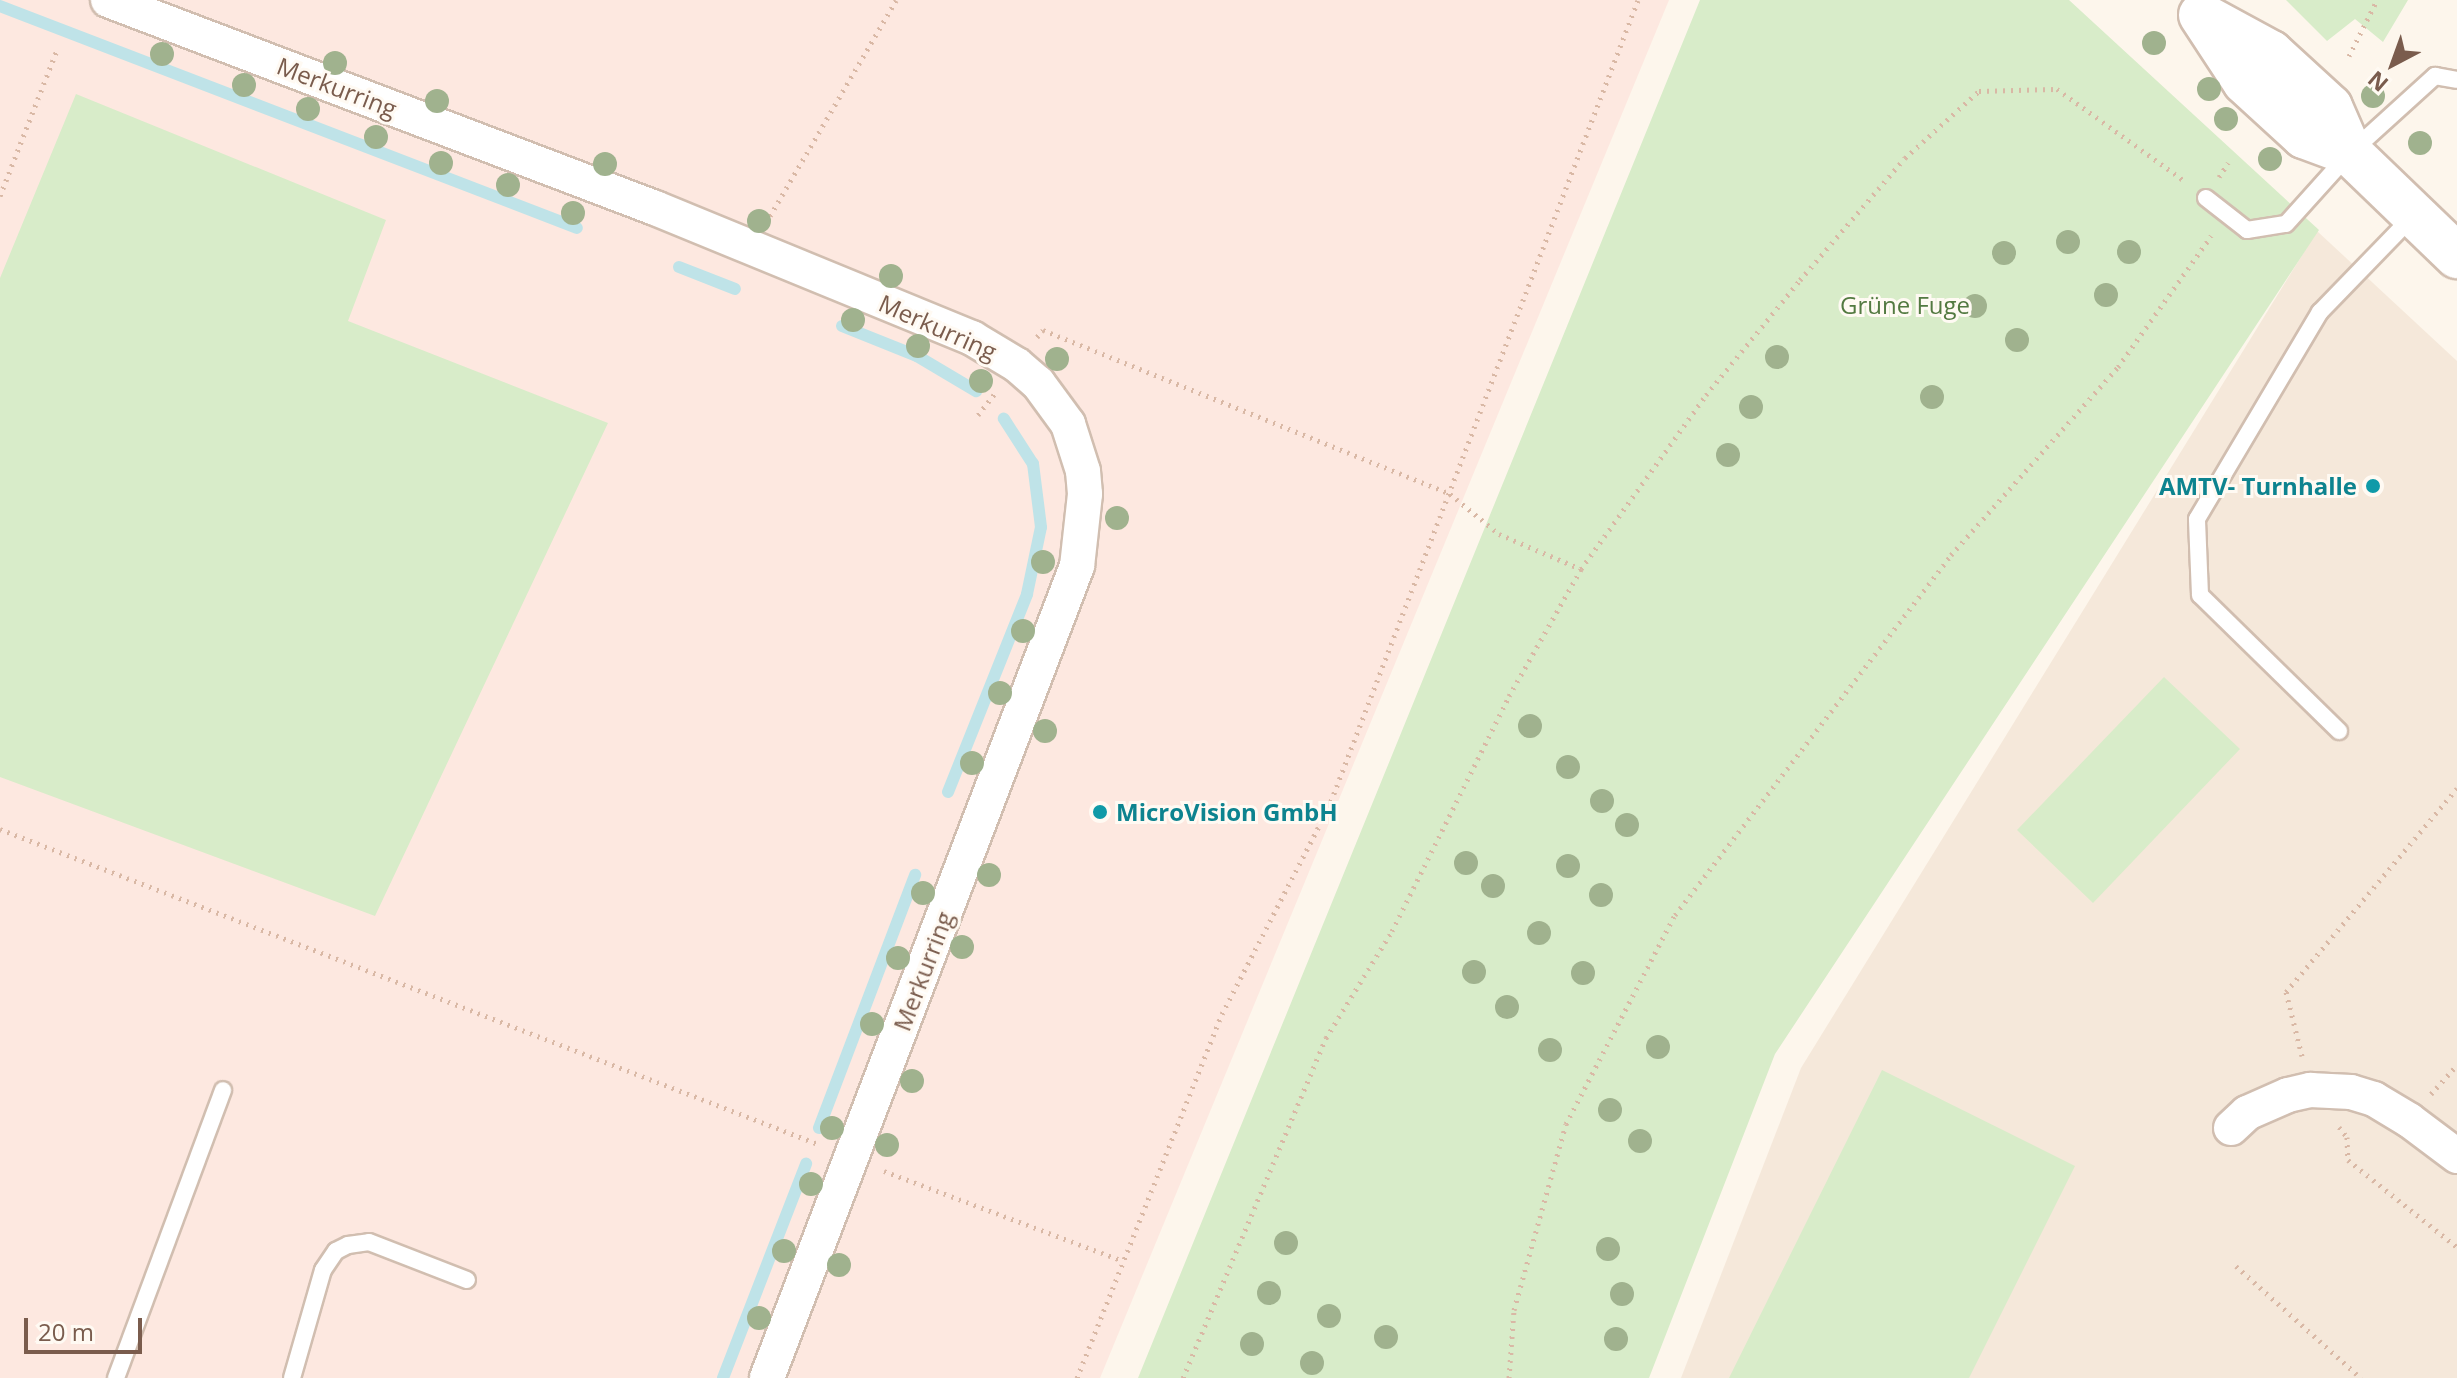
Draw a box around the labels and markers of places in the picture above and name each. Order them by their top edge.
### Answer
place label: AMTV- Turnhalle [2159,472,2357,500]
marker: AMTV- Turnhalle [2364,477,2382,495]
place label: MicroVision GmbH [1116,798,1338,826]
marker: MicroVision GmbH [1091,803,1109,821]

